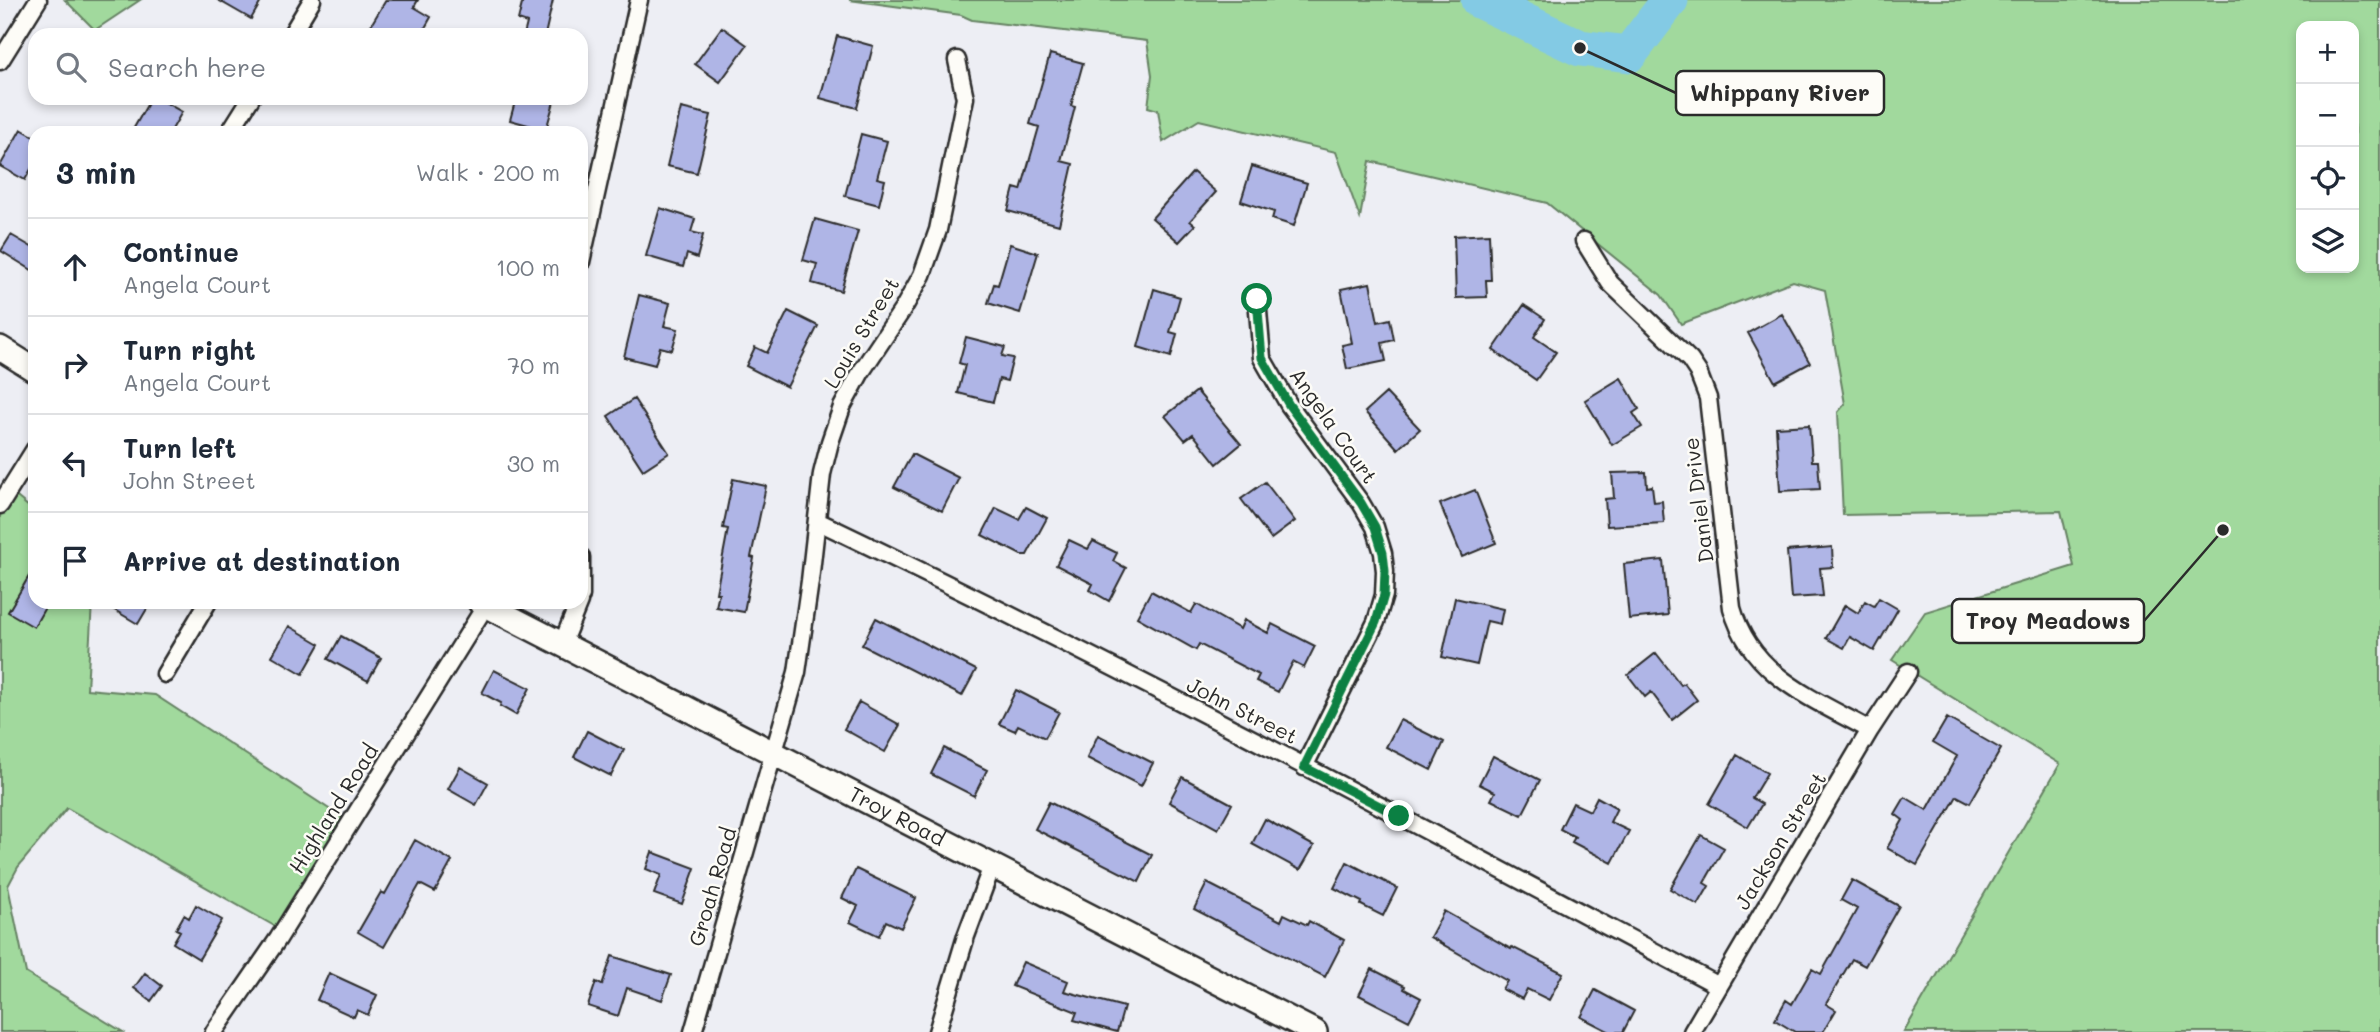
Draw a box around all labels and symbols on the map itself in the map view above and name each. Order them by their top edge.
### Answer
callout: Whippany River [1676,71,1884,115]
text: Whippany River [1690,77,1870,107]
street label: Louis Street [817,272,905,393]
route start [1241,283,1272,314]
street label: Angela Court [1284,362,1384,488]
street label: Daniel Drive [1676,436,1719,564]
callout: Troy Meadows [1952,599,2144,643]
text: Troy Meadows [1966,605,2130,635]
street label: John Street [1183,670,1303,749]
street label: Highland Road [282,738,383,878]
street label: Jackson Street [1728,766,1831,914]
street label: Troy Road [845,779,950,851]
route end [1383,800,1414,831]
street label: Groah Road [682,824,741,949]

